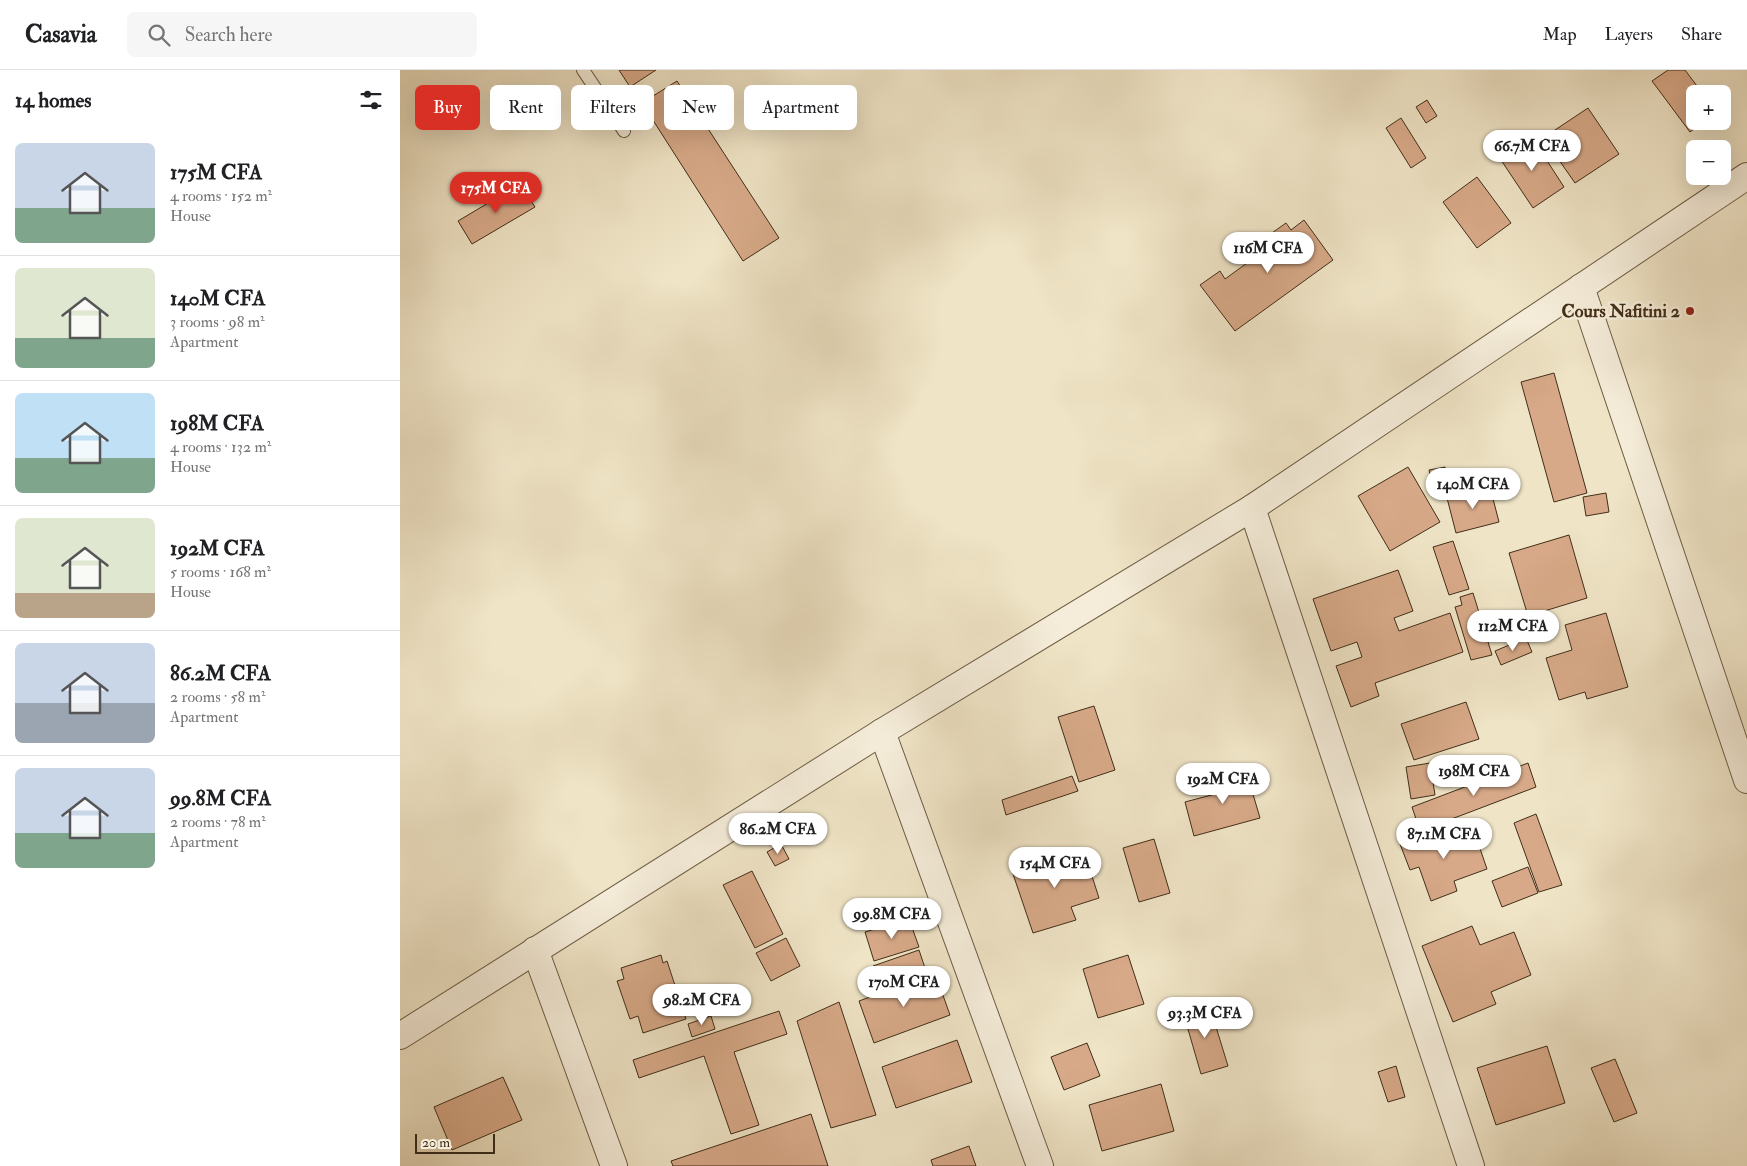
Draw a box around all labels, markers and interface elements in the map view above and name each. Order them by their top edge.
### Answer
search box [127,12,477,57]
text: Casavia [25,19,97,50]
icon: search [145,21,173,49]
text: Search here [185,23,273,47]
text: Map [1543,23,1577,46]
text: Layers [1605,23,1653,46]
text: Share [1681,23,1722,46]
chip: Buy [415,85,480,130]
chip: Rent [490,85,561,130]
chip: Filters [571,85,654,130]
chip: New [664,85,734,130]
chip: Apartment [744,85,857,130]
map controls [1686,85,1731,185]
button: + [1686,85,1731,130]
icon: filters [357,86,385,114]
text: 14 homes [15,87,92,114]
pin: 66.7M CFA [1475,129,1589,172]
text: 66.7M CFA [1494,136,1570,156]
button: − [1686,140,1731,185]
text: 175M CFA [170,159,262,186]
icon: home [55,163,115,223]
pin: 175M CFA [444,172,548,214]
text: 175M CFA [461,178,531,198]
text: 4 rooms · 152 m² [170,186,272,206]
text: House [170,206,211,226]
pin: 116M CFA [1216,232,1320,274]
text: 116M CFA [1233,238,1303,258]
text: 140M CFA [170,285,266,312]
icon: home [55,288,115,348]
place label: Cours Nafitini 2 [1562,300,1680,323]
marker: Cours Nafitini 2 [1684,305,1696,317]
text: 3 rooms · 98 m² [170,312,265,332]
text: Apartment [170,332,238,352]
text: 198M CFA [170,410,264,437]
icon: home [55,413,115,473]
text: 4 rooms · 132 m² [170,437,271,457]
text: House [170,457,211,477]
pin: 140M CFA [1421,468,1525,510]
text: 140M CFA [1437,474,1509,494]
text: 192M CFA [170,535,265,562]
icon: home [55,538,115,598]
text: 5 rooms · 168 m² [170,562,271,582]
text: House [170,582,211,602]
pin: 112M CFA [1461,610,1565,652]
text: 112M CFA [1478,616,1548,636]
text: 86.2M CFA [170,660,271,687]
icon: home [55,663,115,723]
text: 2 rooms · 58 m² [170,687,265,707]
text: Apartment [170,707,238,727]
pin: 198M CFA [1422,754,1526,797]
text: 198M CFA [1438,761,1510,781]
pin: 192M CFA [1171,762,1275,805]
text: 192M CFA [1187,769,1259,789]
text: 99.8M CFA [170,785,271,812]
icon: home [55,788,115,848]
text: 2 rooms · 78 m² [170,812,266,832]
pin: 86.2M CFA [721,812,835,855]
pin: 87.1M CFA [1387,818,1501,860]
text: 86.2M CFA [739,819,817,839]
text: 87.1M CFA [1407,824,1481,844]
text: Apartment [170,832,238,852]
pin: 154M CFA [1003,846,1107,889]
text: 154M CFA [1019,853,1091,873]
pin: 99.8M CFA [835,898,949,940]
text: 99.8M CFA [853,904,931,924]
pin: 170M CFA [852,966,956,1008]
text: 170M CFA [868,972,940,992]
pin: 98.2M CFA [645,984,759,1026]
text: 98.2M CFA [663,990,741,1010]
pin: 93.3M CFA [1148,996,1262,1039]
text: 93.3M CFA [1168,1003,1242,1023]
scale bar [415,1131,495,1154]
text: 20 m [422,1134,450,1151]

